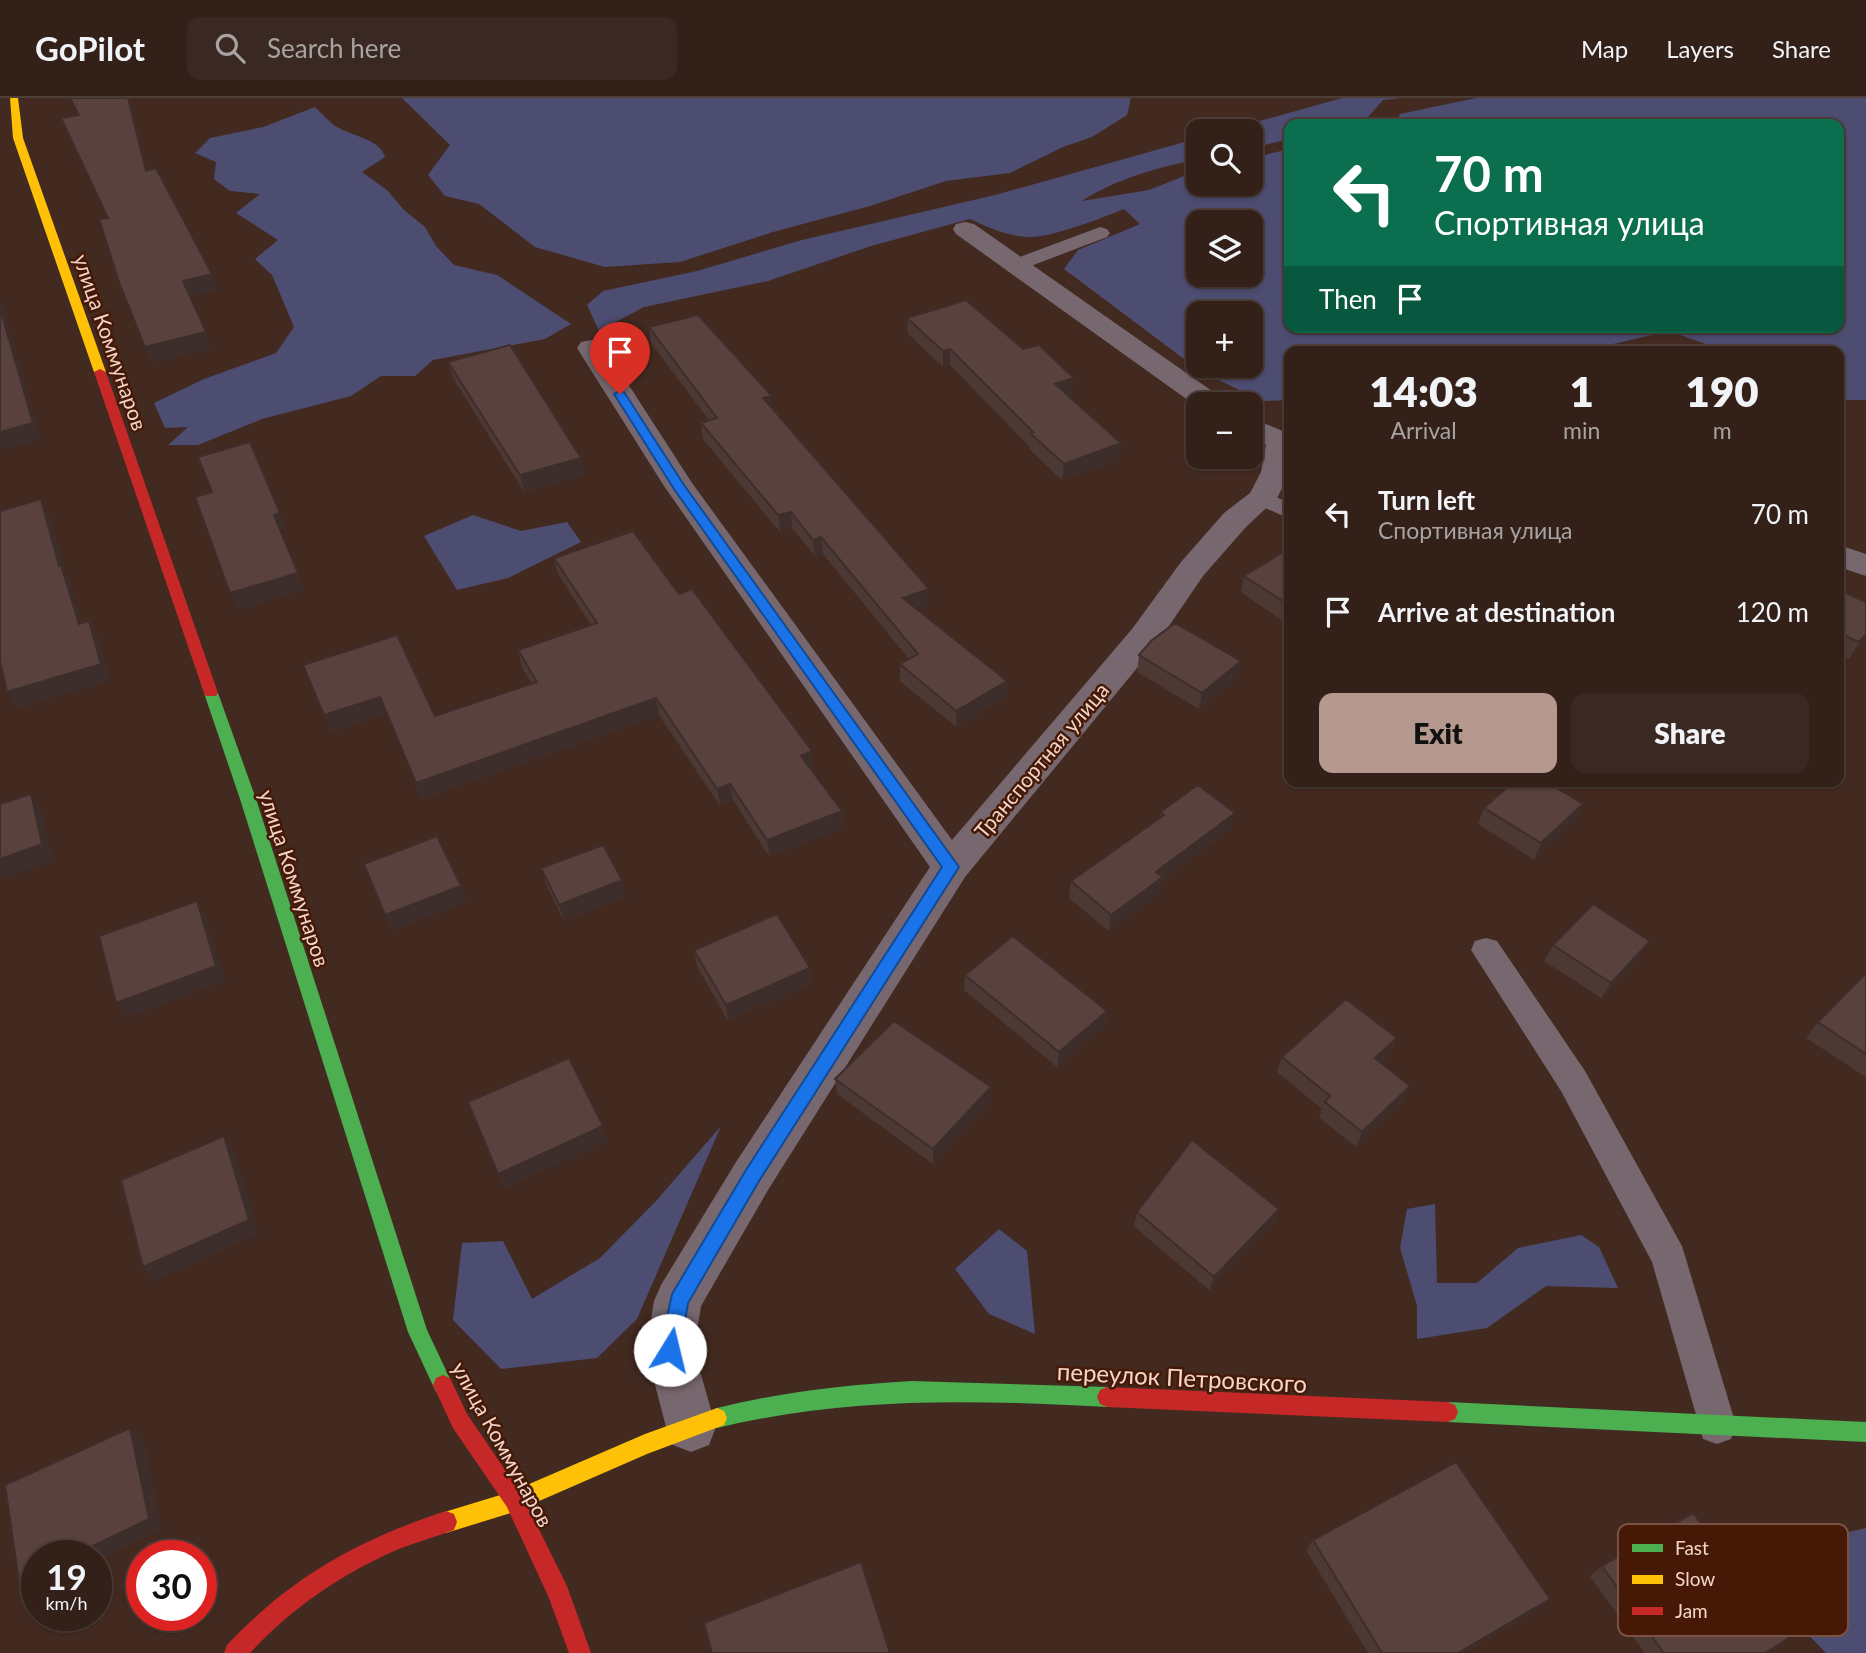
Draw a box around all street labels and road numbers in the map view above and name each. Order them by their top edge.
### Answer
street label: улица Коммунаров [69,251,153,433]
street label: Транспортная улица [969,677,1113,843]
street label: улица Коммунаров [255,786,335,970]
street label: переулок Петровского [1056,1356,1308,1398]
street label: улица Коммунаров [447,1357,559,1531]

